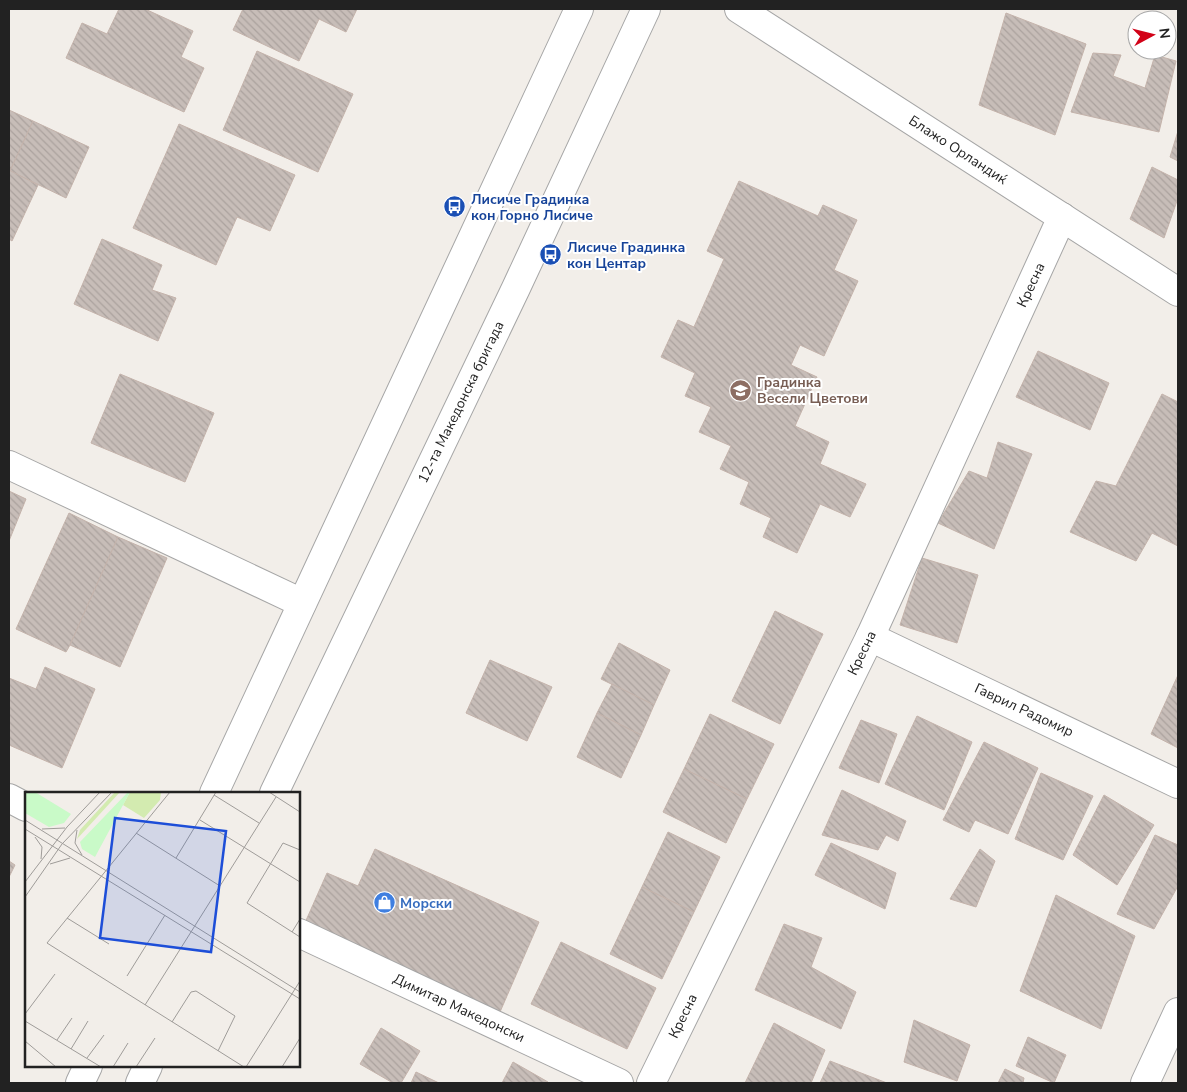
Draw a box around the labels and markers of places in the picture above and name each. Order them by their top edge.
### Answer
place label: Лисиче Градинка кон Горно Лисиче [471,190,593,225]
bus stop icon: Лисиче Градинка кон Горно Лисиче [443,195,467,219]
place label: Лисиче Градинка кон Центар [567,238,685,273]
bus stop icon: Лисиче Градинка кон Центар [539,243,563,267]
place label: Градинка Весели Цветови [757,373,868,408]
school or university icon: Градинка Весели Цветови [729,378,753,402]
shop icon: Морски [372,891,396,915]
place label: Морски [400,894,452,913]

